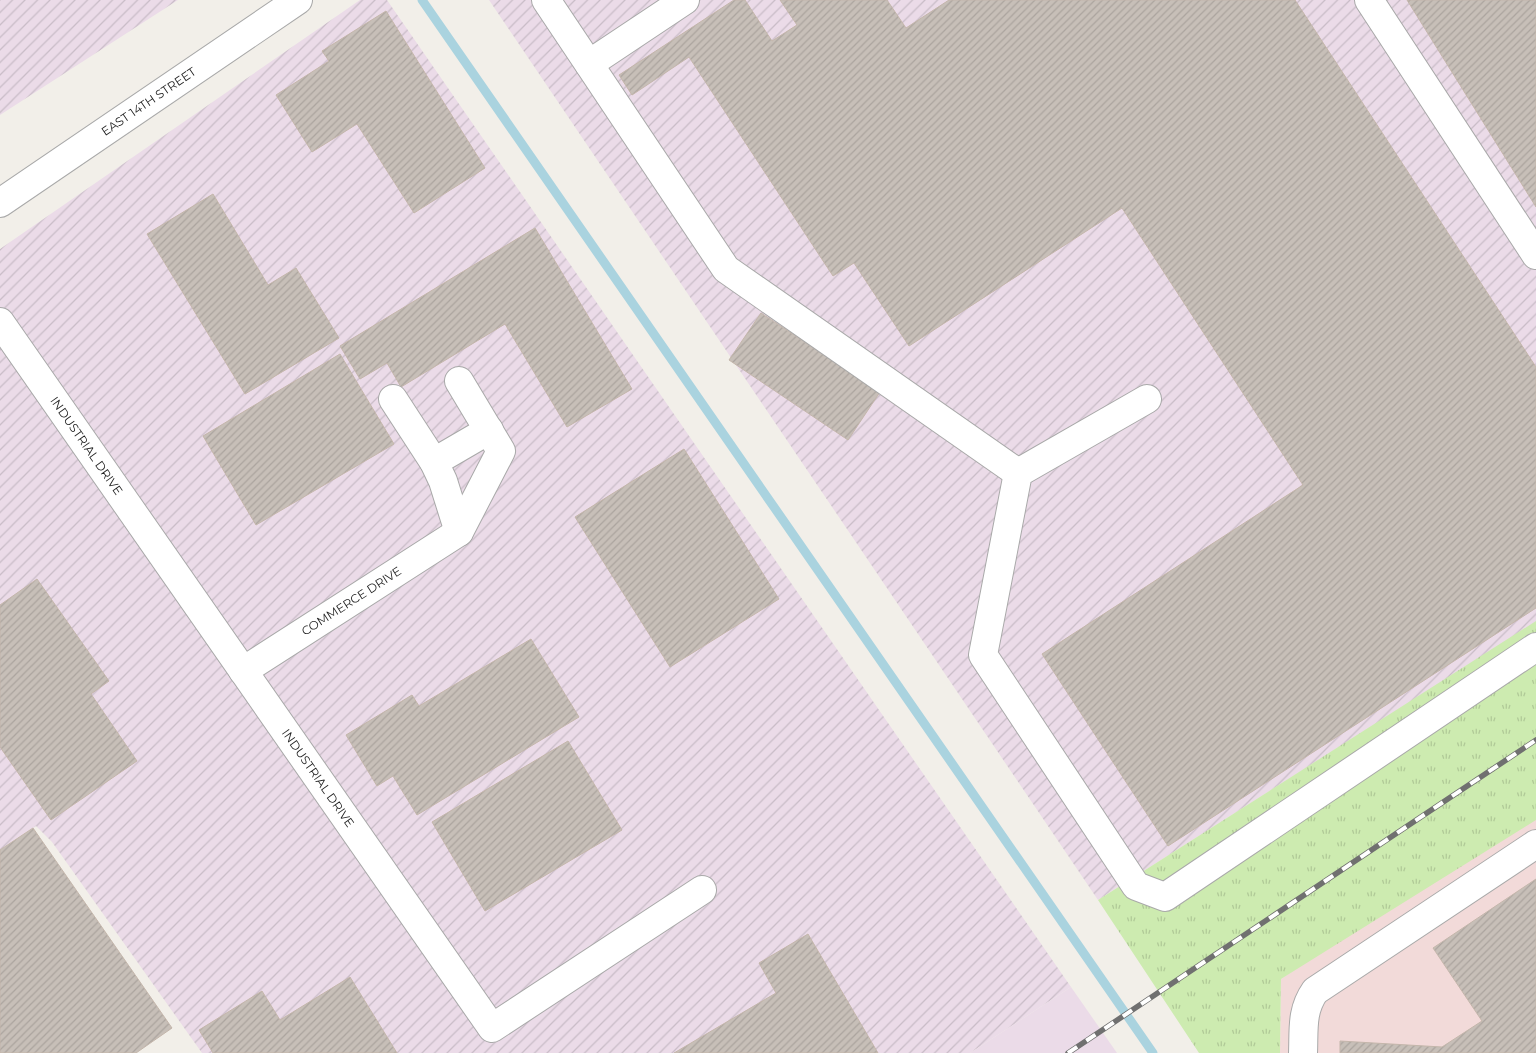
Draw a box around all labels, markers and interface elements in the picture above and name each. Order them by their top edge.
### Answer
street label: EAST 14TH STREET [98,64,199,139]
street label: INDUSTRIAL DRIVE [47,394,126,498]
street label: COMMERCE DRIVE [298,563,404,638]
street label: INDUSTRIAL DRIVE [279,726,358,830]

